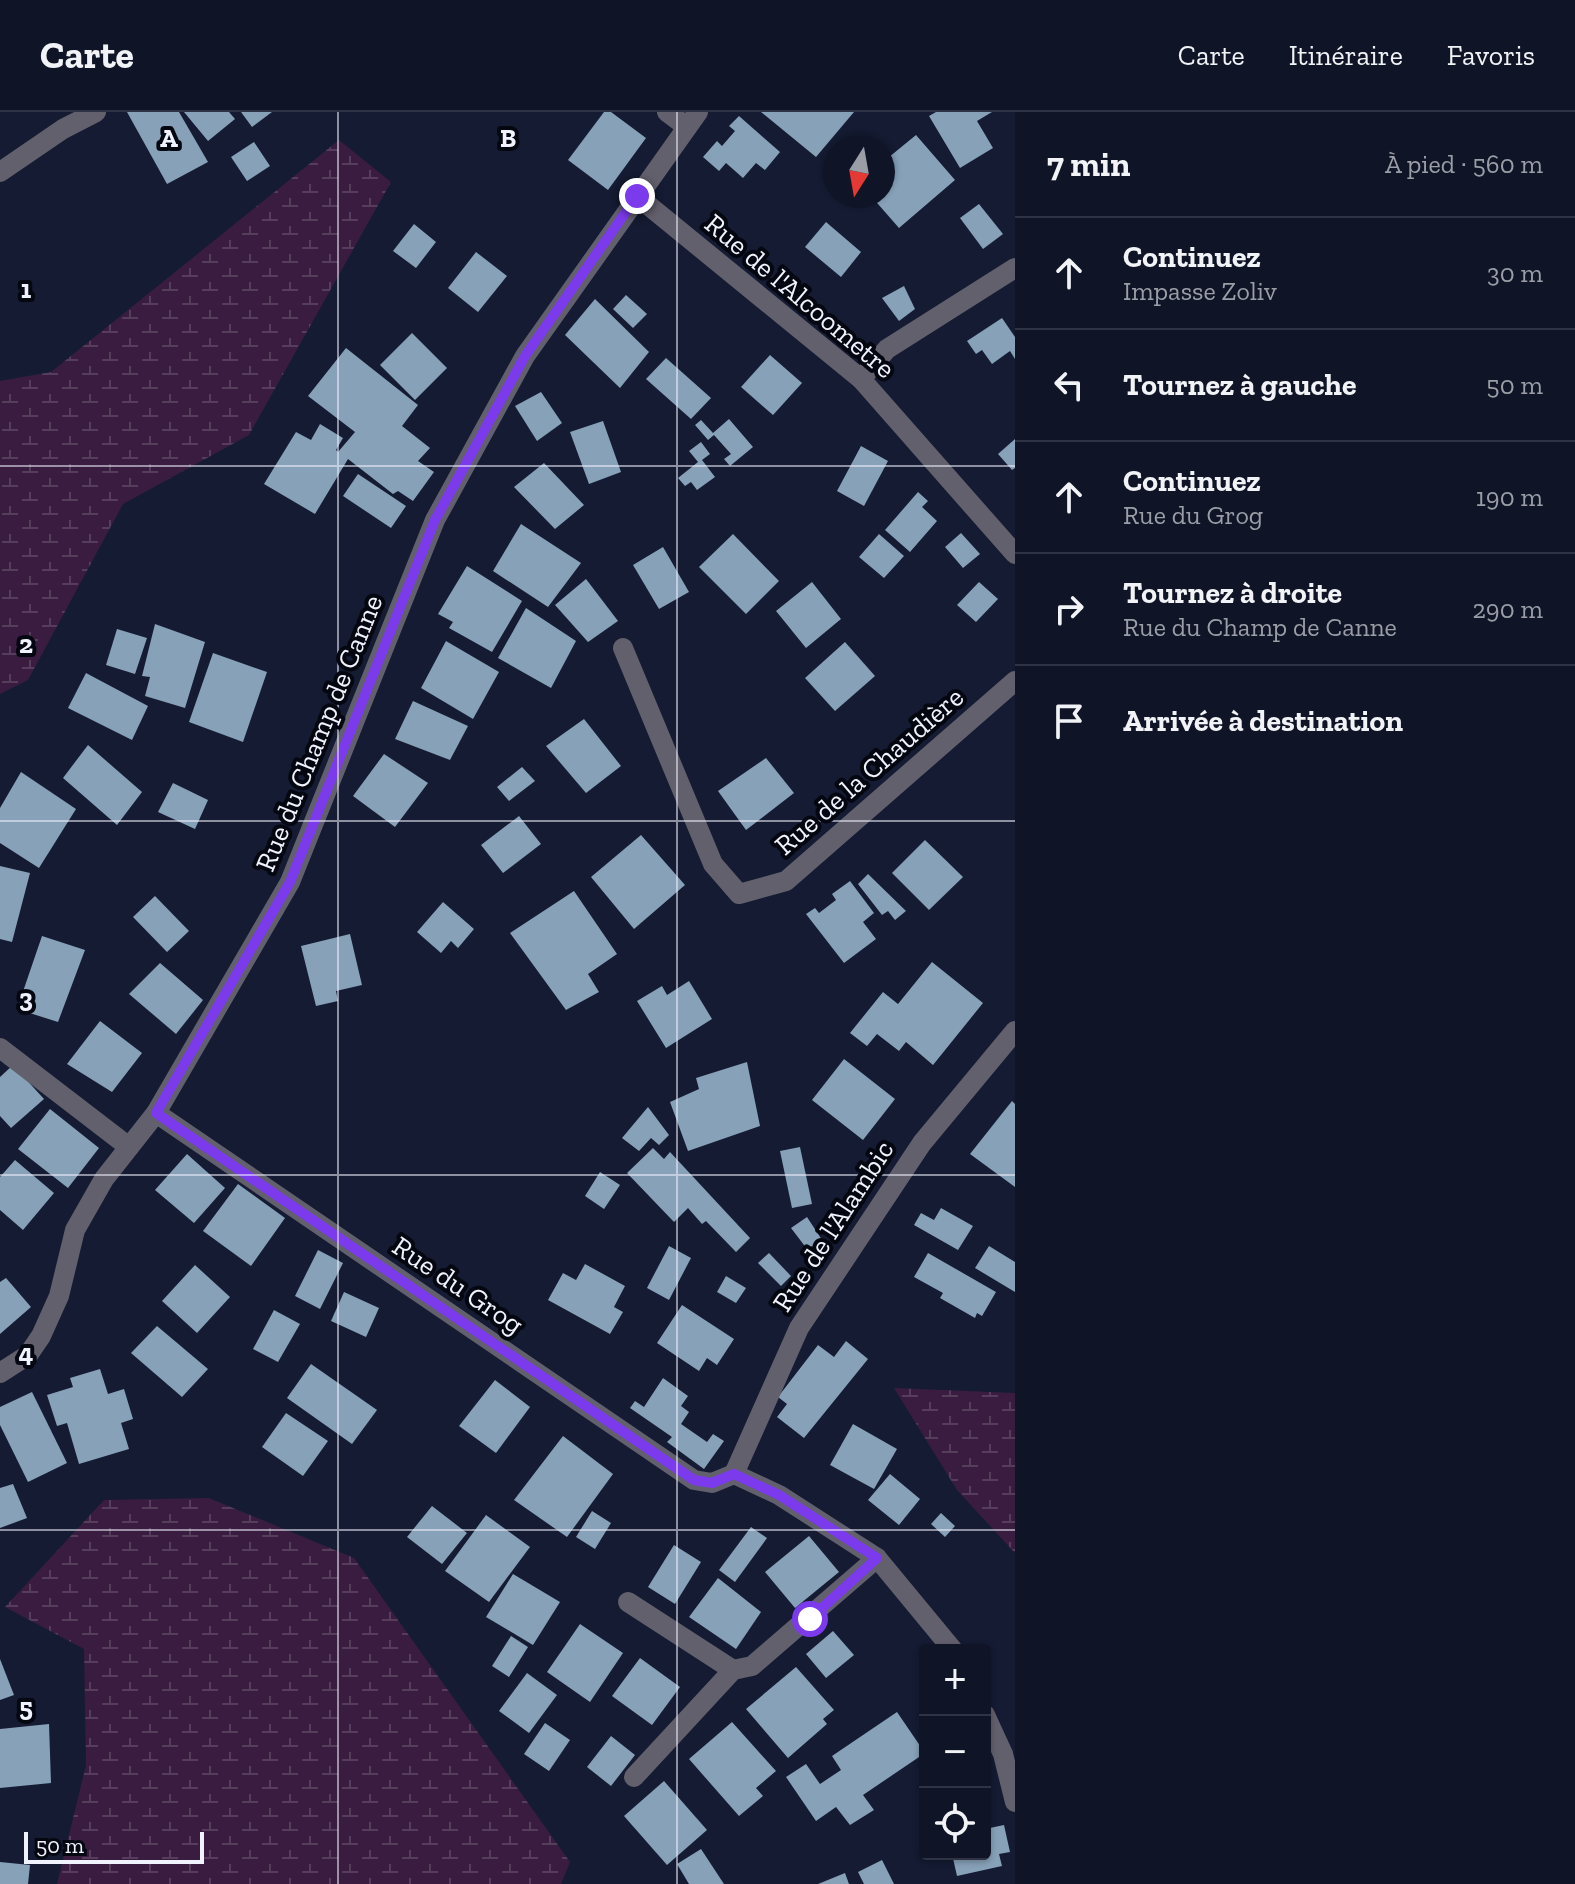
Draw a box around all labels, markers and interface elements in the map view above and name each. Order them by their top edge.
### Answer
text: Carte [40,32,134,78]
text: Carte [1178,39,1245,72]
text: Itinéraire [1289,39,1403,72]
text: Favoris [1447,39,1535,72]
text: A [160,122,178,154]
text: B [500,122,516,154]
north arrow [823,136,895,208]
text: 7 min [1047,144,1130,185]
text: À pied · 560 m [1385,148,1543,180]
route end [619,178,655,214]
street label: Rue de l'Alcoometre [698,207,902,385]
text: Continuez [1123,239,1261,275]
icon: ahead [1047,251,1091,295]
text: 30 m [1487,257,1543,289]
text: 1 [21,273,32,305]
text: Impasse Zoliv [1123,275,1277,307]
icon: left [1047,363,1091,407]
text: Tournez à gauche [1123,367,1357,403]
text: 50 m [1486,369,1543,401]
text: Continuez [1123,463,1261,499]
icon: ahead [1047,475,1091,519]
text: 190 m [1476,481,1543,513]
text: Rue du Grog [1123,499,1263,531]
text: Tournez à droite [1123,575,1342,611]
icon: right [1047,587,1091,631]
street label: Rue du Champ de Canne [248,590,390,876]
text: 290 m [1472,593,1543,625]
text: Rue du Champ de Canne [1123,611,1397,643]
text: 2 [19,628,33,660]
street label: Rue de la Chaudière [768,680,970,862]
icon: arrive [1047,699,1091,743]
text: Arrivée à destination [1123,703,1403,739]
text: 3 [19,982,33,1014]
street label: Rue de l'Alambic [765,1134,901,1318]
street label: Rue du Grog [386,1229,530,1341]
text: 4 [19,1337,34,1369]
route start [792,1601,828,1637]
map controls [919,1644,991,1860]
button: + [919,1644,991,1716]
text: 5 [19,1691,33,1723]
button: − [919,1716,991,1788]
button: locate [919,1788,991,1860]
scale bar [24,1828,204,1864]
text: 50 m [36,1832,84,1859]

